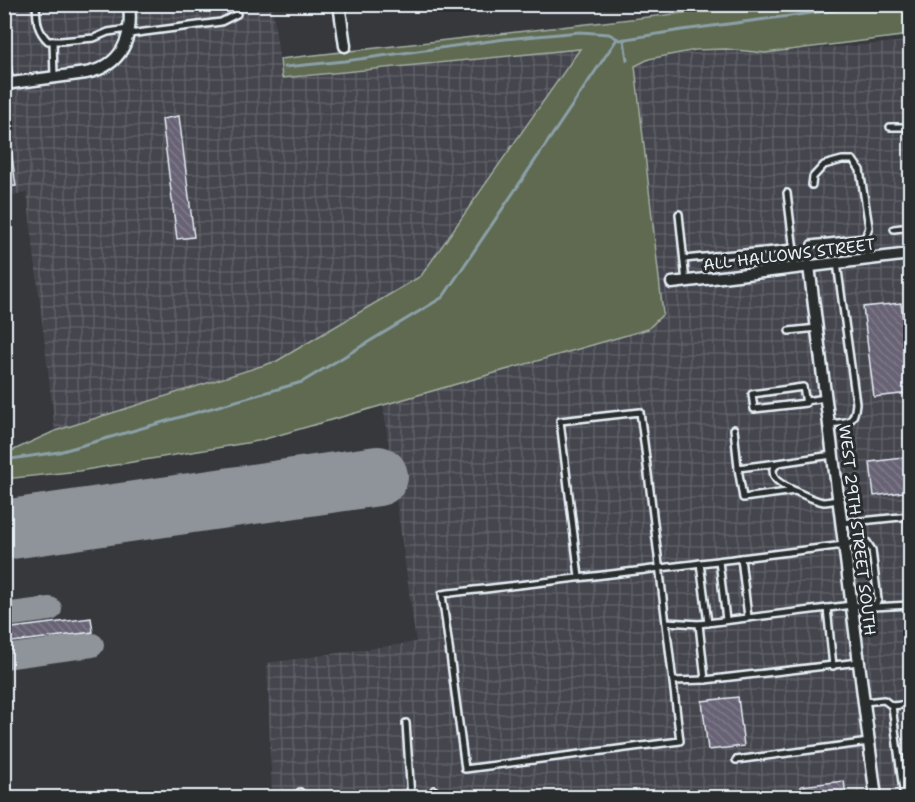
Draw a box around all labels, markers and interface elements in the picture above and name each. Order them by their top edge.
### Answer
street label: ALL HALLOWS STREET [702,233,877,275]
street label: WEST 29TH STREET SOUTH [834,423,881,637]

